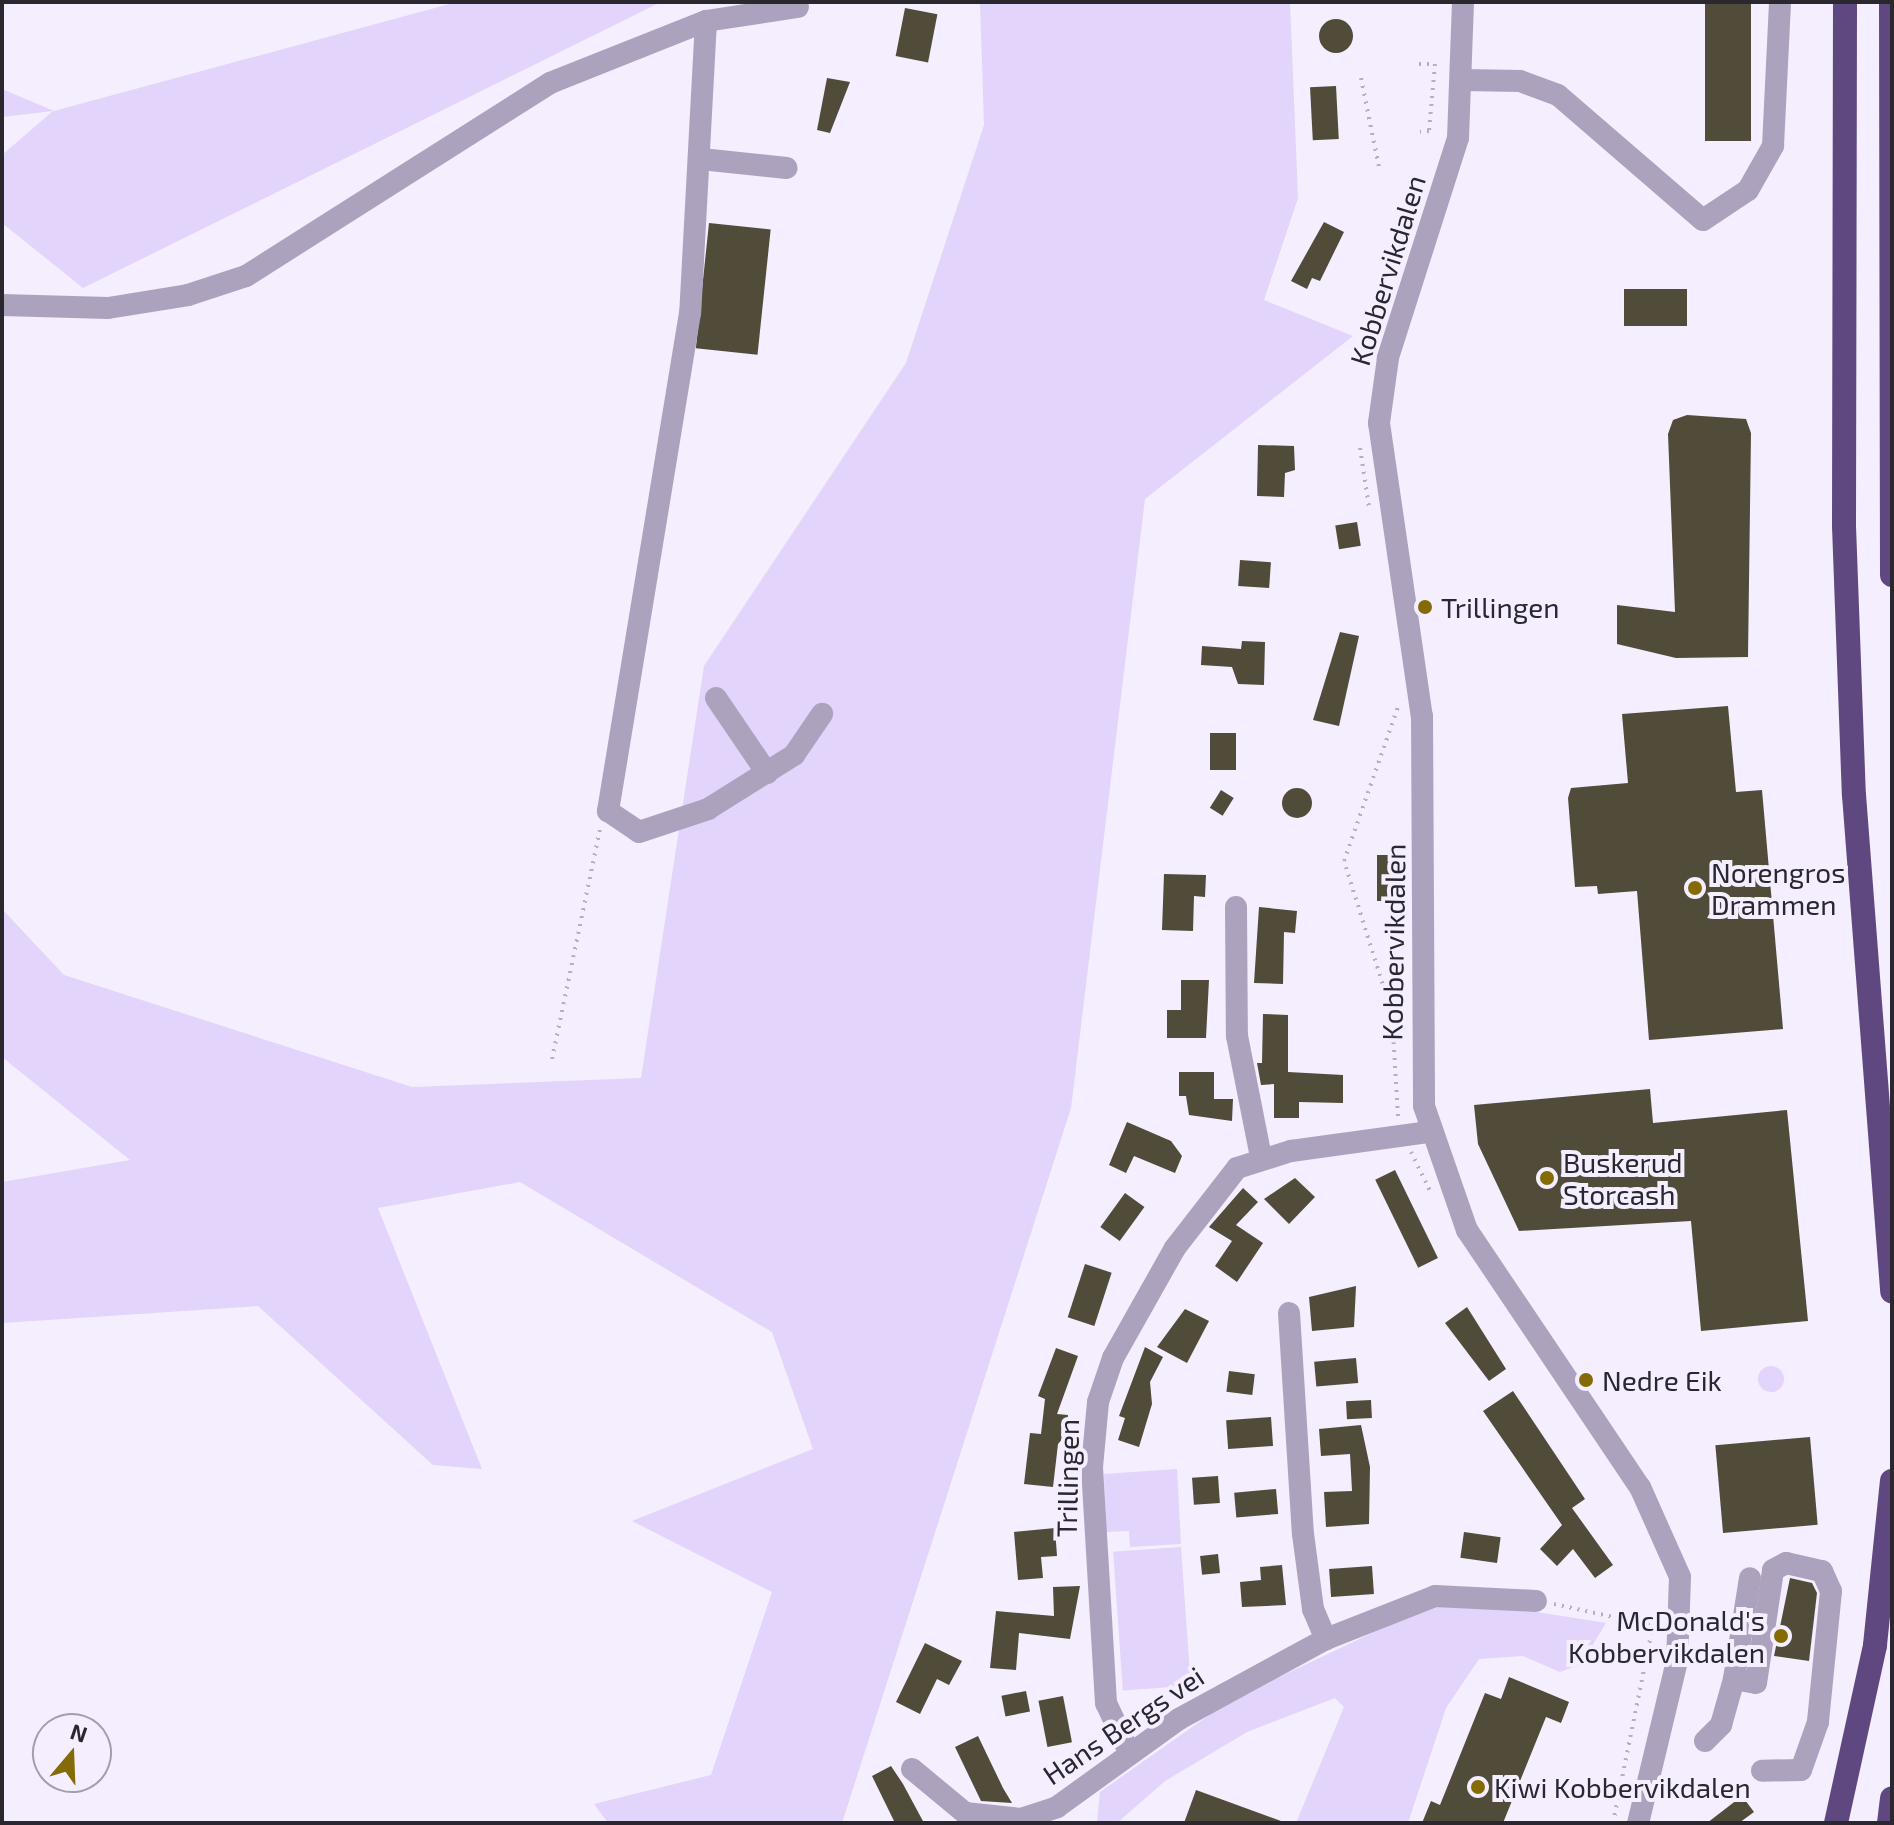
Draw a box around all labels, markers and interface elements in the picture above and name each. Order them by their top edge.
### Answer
street label: Kobbervikdalen [1342,171,1432,369]
place label: Trillingen [1441,590,1559,624]
marker: Trillingen [1416,598,1434,616]
street label: Kobbervikdalen [1374,843,1412,1041]
place label: Norengros Drammen [1711,855,1845,921]
marker: Norengros Drammen [1686,879,1704,897]
place label: Buskerud Storcash [1563,1145,1683,1211]
marker: Buskerud Storcash [1538,1169,1556,1187]
place label: Nedre Eik [1602,1363,1722,1397]
marker: Nedre Eik [1577,1371,1595,1389]
street label: Trillingen [1049,1418,1085,1538]
place label: McDonald's Kobbervikdalen [1568,1603,1765,1669]
marker: McDonald's Kobbervikdalen [1772,1627,1790,1645]
street label: Hans Bergs vei [1036,1659,1210,1791]
north arrow [32,1713,112,1793]
text: N [67,1717,91,1747]
place label: Kiwi Kobbervikdalen [1494,1770,1751,1804]
marker: Kiwi Kobbervikdalen [1469,1778,1487,1796]

